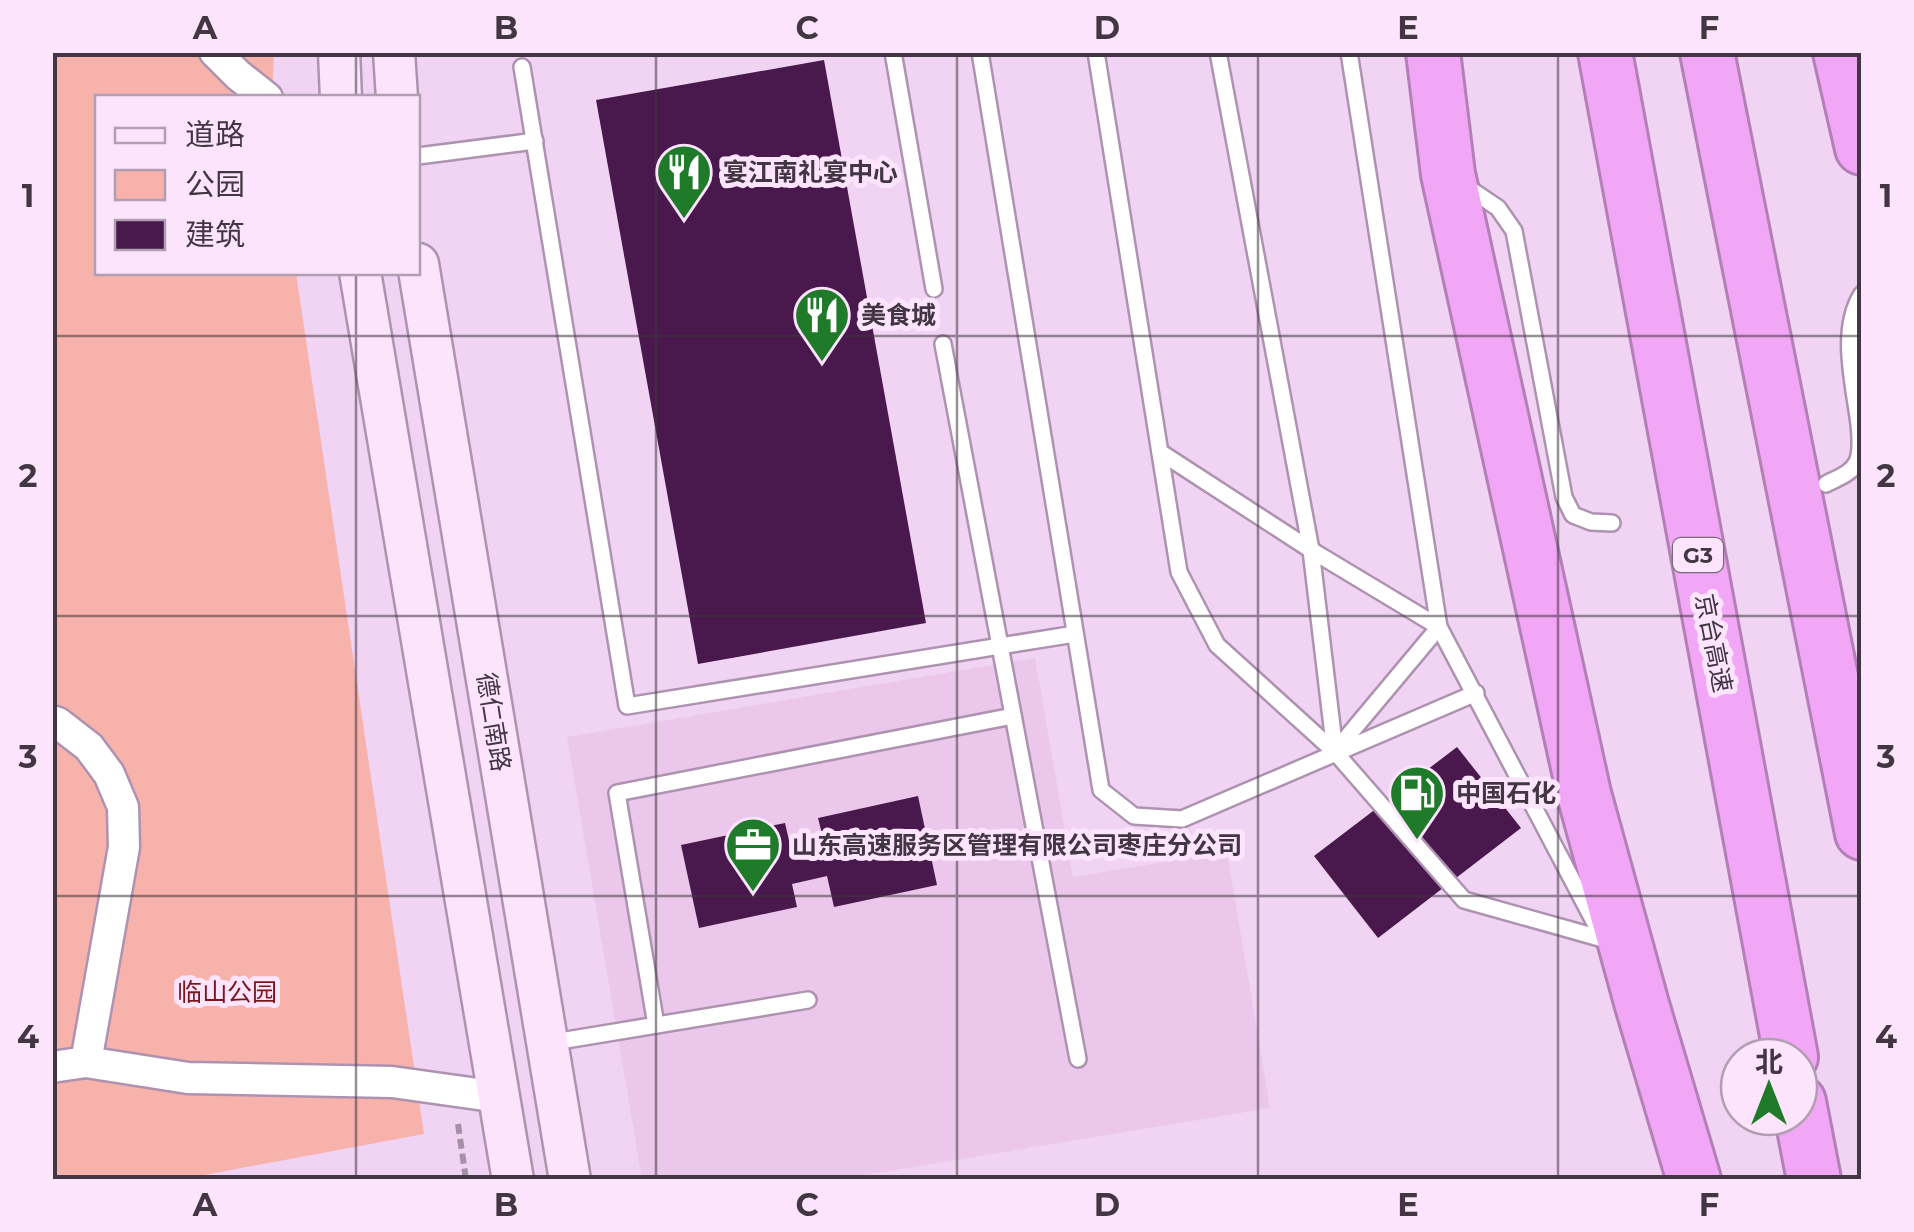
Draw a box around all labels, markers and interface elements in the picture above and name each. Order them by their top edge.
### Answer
text: A [192,8,218,47]
text: B [494,8,518,47]
text: C [795,8,819,47]
text: D [1094,8,1120,47]
text: E [1397,8,1419,47]
text: F [1699,8,1719,47]
legend [95,95,420,275]
text: 道路 [185,116,245,153]
restaurant icon: 宴江南礼宴中心 [654,142,714,221]
place label: 宴江南礼宴中心 [723,157,898,187]
text: 公园 [185,166,245,203]
text: 1 [22,176,34,215]
text: 1 [1880,176,1892,215]
text: 建筑 [185,216,245,253]
restaurant icon: 美食城 [792,285,852,364]
place label: 美食城 [861,300,936,330]
text: 2 [19,456,37,495]
text: 2 [1877,456,1895,495]
road number: G3 [1673,538,1723,572]
street label: 京台高速 [1690,591,1738,695]
street label: 德仁南路 [471,670,517,774]
text: 3 [18,737,37,776]
text: 3 [1876,737,1895,776]
fuel station icon: 中国石化 [1387,763,1447,842]
place label: 中国石化 [1456,778,1556,808]
office icon: 山东高速服务区管理有限公司枣庄分公司 [723,815,783,894]
place label: 山东高速服务区管理有限公司枣庄分公司 [792,830,1242,860]
park label: 临山公园 [177,977,277,1007]
text: 4 [17,1017,39,1056]
text: 4 [1875,1017,1897,1056]
north arrow [1719,1037,1819,1137]
text: 北 [1755,1045,1783,1079]
text: A [192,1185,218,1224]
text: B [494,1185,518,1224]
text: C [795,1185,819,1224]
text: D [1094,1185,1120,1224]
text: E [1397,1185,1419,1224]
text: F [1699,1185,1719,1224]

